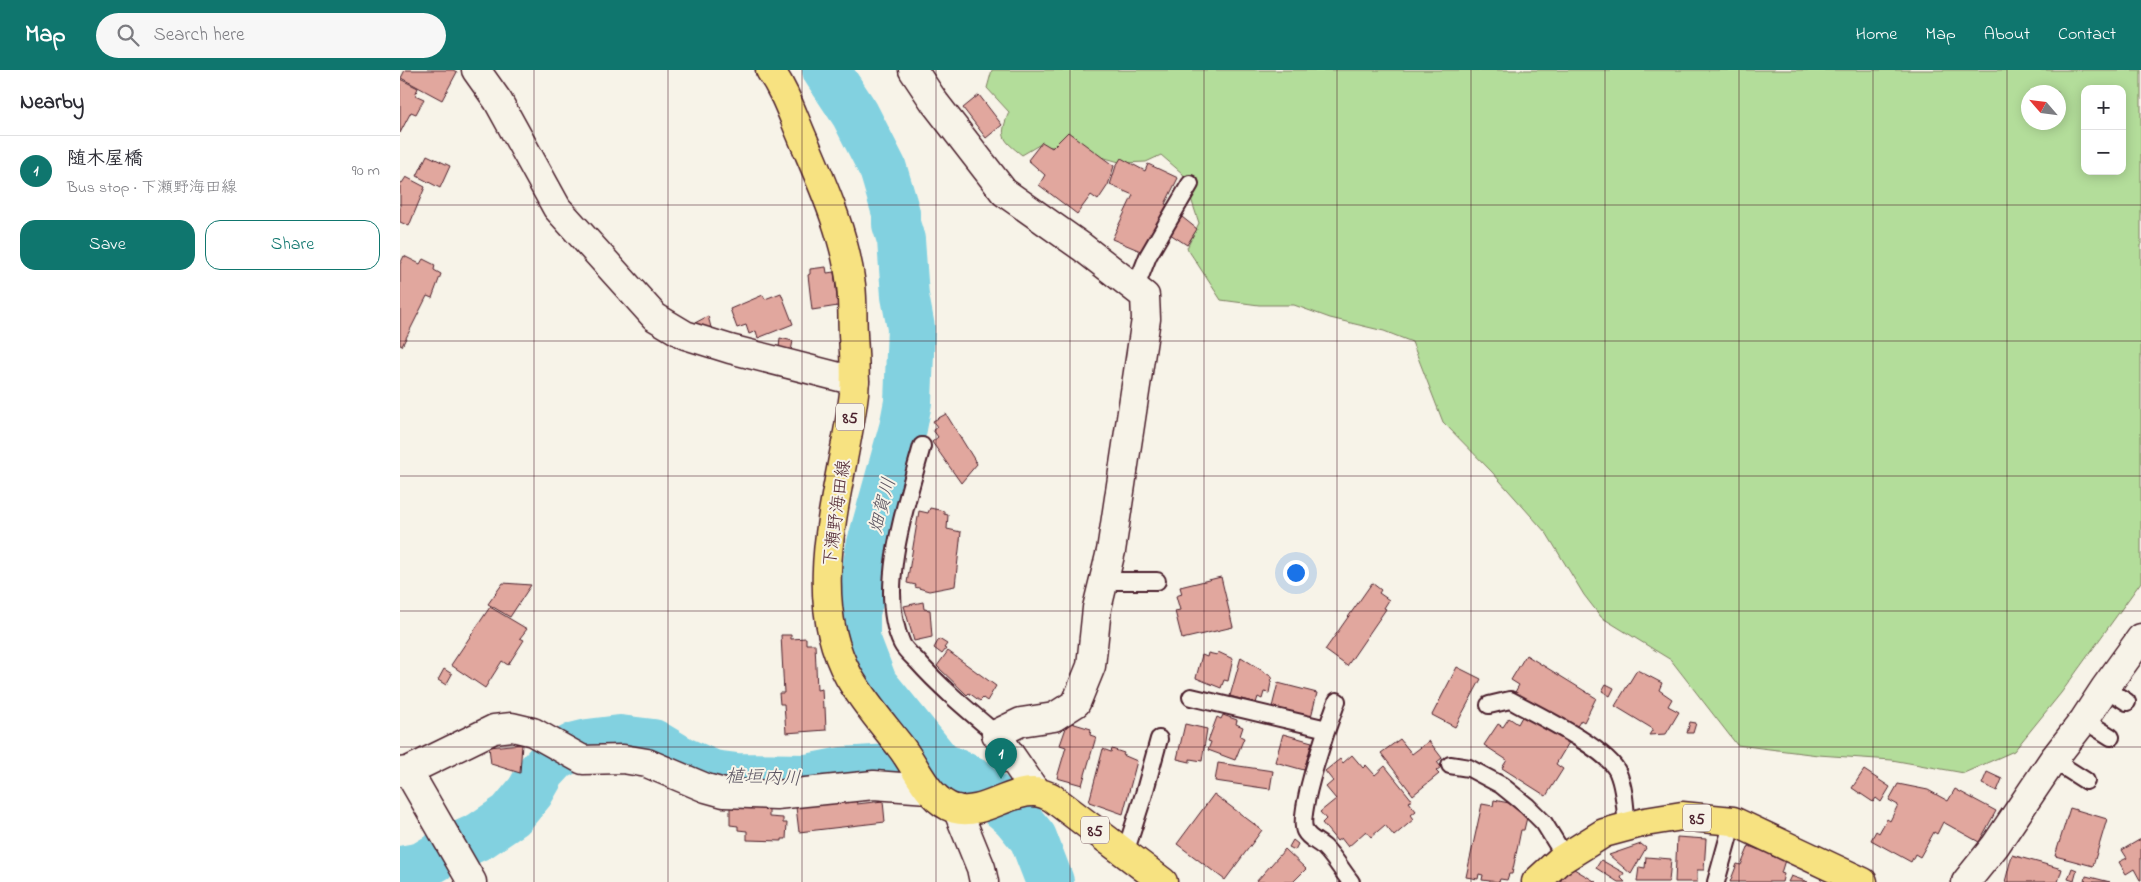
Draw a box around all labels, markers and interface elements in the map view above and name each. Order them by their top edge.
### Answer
search box [96,13,446,58]
text: Map [25,18,66,53]
icon: search [114,21,142,49]
text: Search here [154,22,245,49]
text: Home [1856,22,1897,48]
text: Map [1925,22,1956,48]
text: About [1984,22,2030,48]
text: Contact [2058,22,2116,48]
north arrow [2021,85,2066,130]
map controls [2081,85,2126,175]
button: + [2081,85,2126,130]
text: Nearby [20,88,84,118]
button: − [2081,130,2126,175]
text: 随木屋橋 [67,146,143,173]
text: 1 [33,159,39,183]
text: 90 m [352,159,380,183]
text: Bus stop · 下瀬野海田線 [67,176,237,200]
button: Save [20,220,195,270]
button: Share [205,220,380,270]
road number: 85 [836,404,864,431]
street label: 下瀬野海田線 [818,458,858,569]
water label: 畑賀川 [863,475,904,537]
your location [1283,560,1309,586]
pin: 1 [985,738,1017,779]
water label: 植垣内川 [724,764,801,793]
road number: 85 [1683,804,1711,831]
road number: 85 [1081,816,1109,844]

